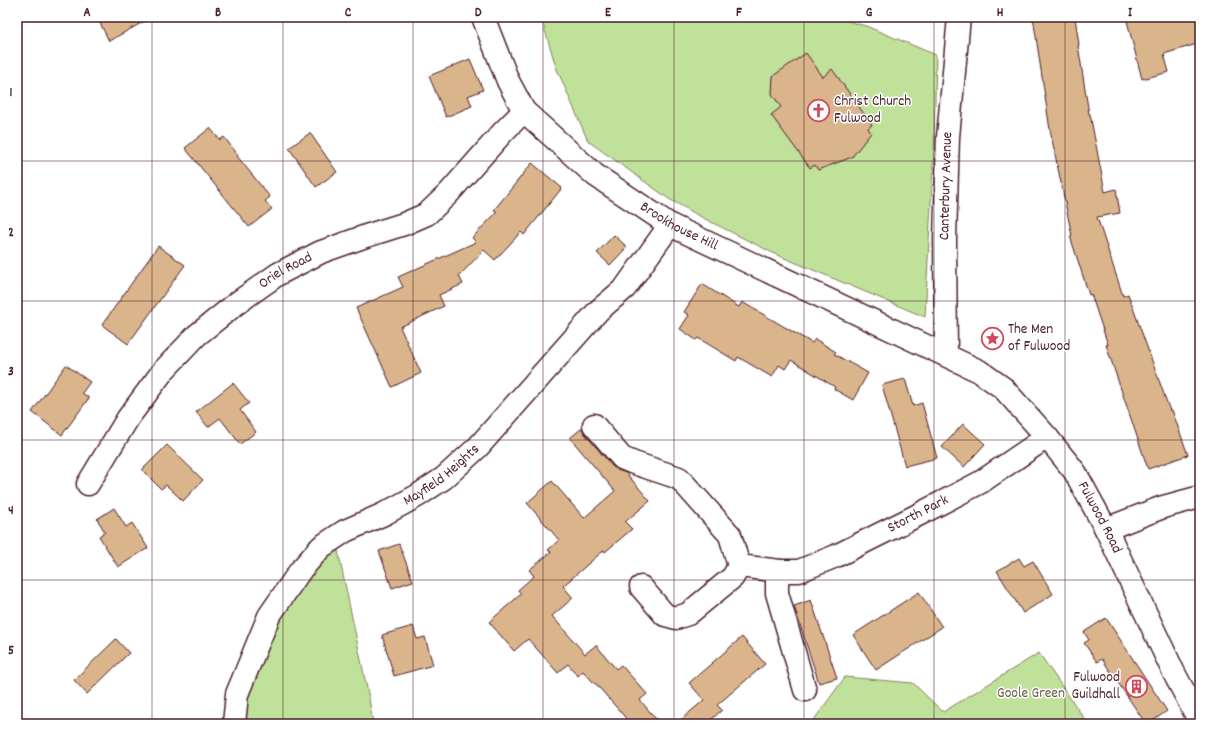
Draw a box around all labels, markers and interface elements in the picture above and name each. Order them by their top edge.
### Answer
text: A [83,4,91,23]
text: B [215,4,221,23]
text: C [345,4,352,23]
text: D [475,4,482,23]
text: E [605,4,612,23]
text: F [736,4,742,23]
text: G [866,4,873,23]
text: H [997,4,1004,23]
text: I [1128,4,1133,23]
text: 1 [10,84,13,103]
place label: Christ Church Fulwood [834,91,911,130]
church icon: Christ Church Fulwood [806,98,832,124]
street label: Canterbury Avenue [934,131,959,240]
street label: Brookhouse Hill [635,197,722,257]
text: 2 [8,224,14,243]
street label: Oriel Road [254,247,316,295]
place label: The Men of Fulwood [1008,319,1070,358]
place icon: The Men of Fulwood [979,326,1005,352]
text: 3 [8,363,14,382]
street label: Mayfield Heights [400,439,485,512]
street label: Fulwood Road [1071,478,1127,557]
street label: Storth Park [884,490,953,539]
text: 4 [8,502,14,521]
text: 5 [8,642,14,661]
place label: Fulwood Guildhall [1072,667,1120,706]
building icon: Fulwood Guildhall [1123,674,1149,700]
park label: Goole Green [997,683,1065,705]

